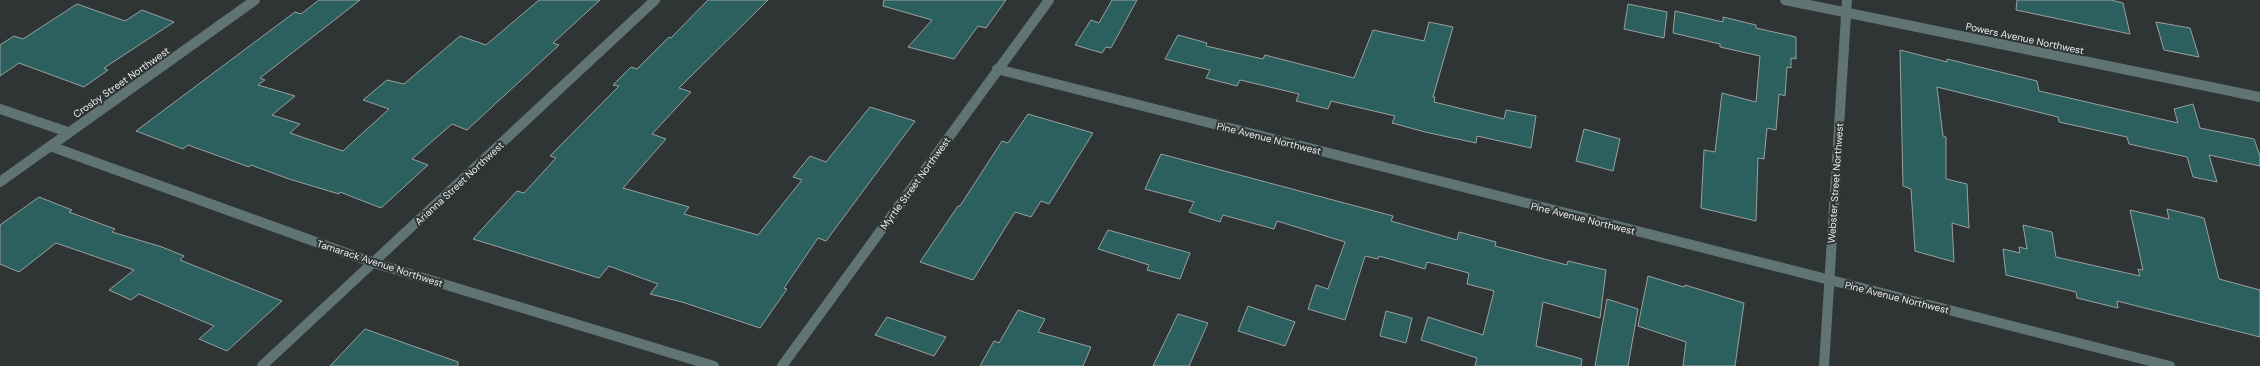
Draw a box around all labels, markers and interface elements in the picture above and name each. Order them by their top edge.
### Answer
street label: Powers Avenue Northwest [1965,20,2085,57]
street label: Crosby Street Northwest [71,44,172,121]
street label: Pine Avenue Northwest [1215,119,1322,158]
street label: Webster Street Northwest [1825,122,1846,244]
street label: Myrtle Street Northwest [877,134,953,232]
street label: Arianna Street Northwest [412,139,507,228]
street label: Pine Avenue Northwest [1529,199,1636,238]
street label: Tamarack Avenue Northwest [315,237,445,290]
street label: Pine Avenue Northwest [1843,278,1950,317]

